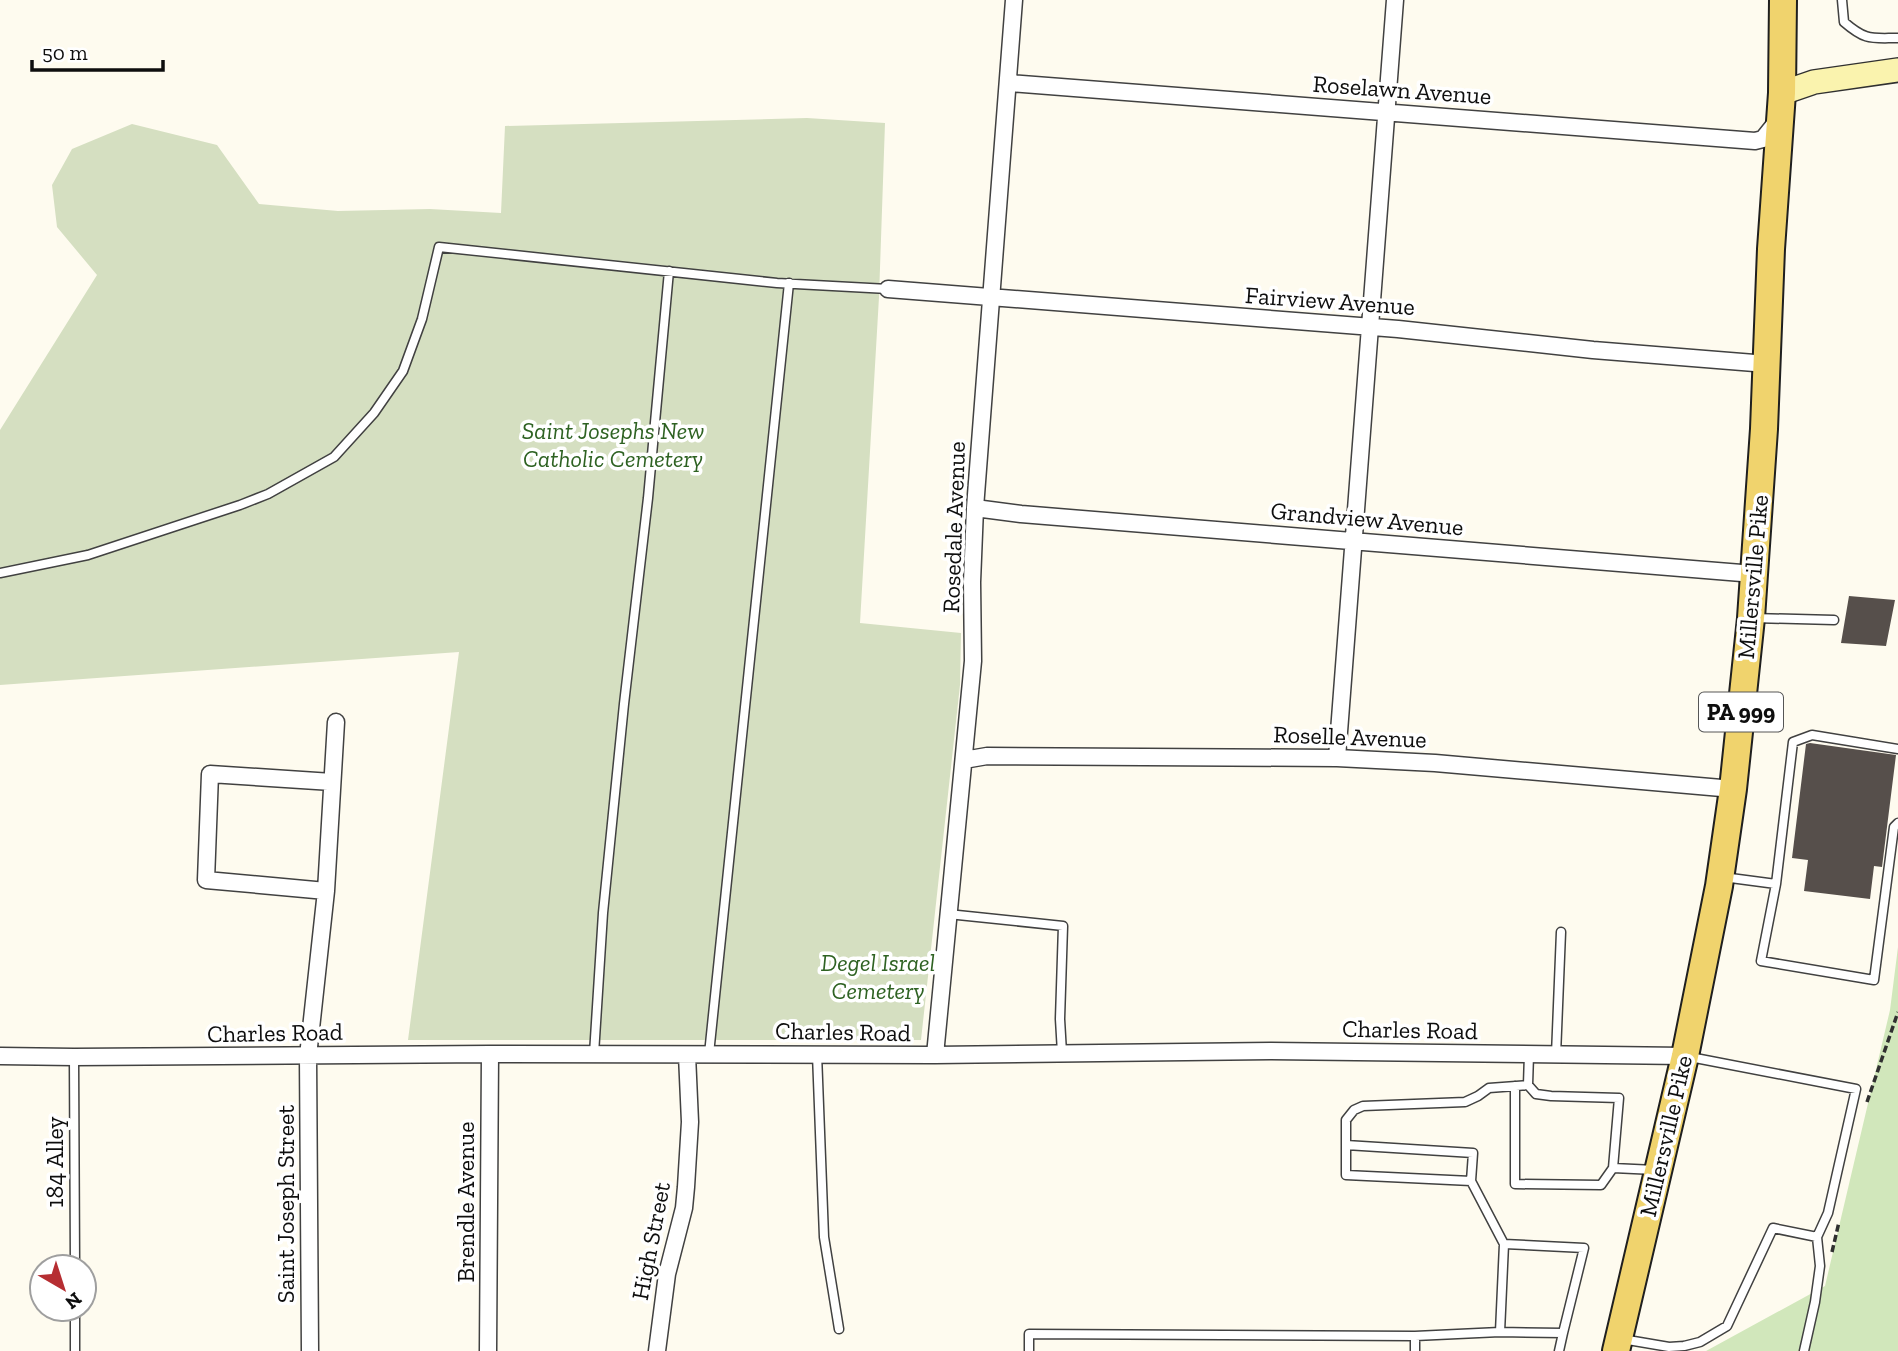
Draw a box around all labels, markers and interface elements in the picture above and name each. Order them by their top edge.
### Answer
scale bar [32,28,163,72]
text: 50 m [42,40,88,65]
street label: Roselawn Avenue [1312,69,1492,110]
street label: Fairview Avenue [1244,280,1416,321]
park label: Saint Josephs New Catholic Cemetery [522,416,704,473]
street label: Rosedale Avenue [936,441,971,613]
street label: Millersville Pike [1731,494,1774,660]
street label: Grandview Avenue [1269,496,1465,541]
road number: PA 999 [1699,692,1783,732]
street label: Roselle Avenue [1273,719,1427,754]
park label: Degel Israel Cemetery [821,948,935,1005]
street label: Charles Road [1342,1014,1478,1045]
street label: Charles Road [775,1016,911,1047]
street label: Charles Road [207,1017,343,1048]
street label: Millersville Pike [1633,1052,1698,1219]
street label: Saint Joseph Street [271,1105,300,1303]
street label: 184 Alley [40,1116,69,1208]
street label: Brendle Avenue [451,1121,480,1283]
street label: High Street [625,1179,676,1303]
north arrow [28,1253,98,1323]
text: N [61,1287,86,1314]

